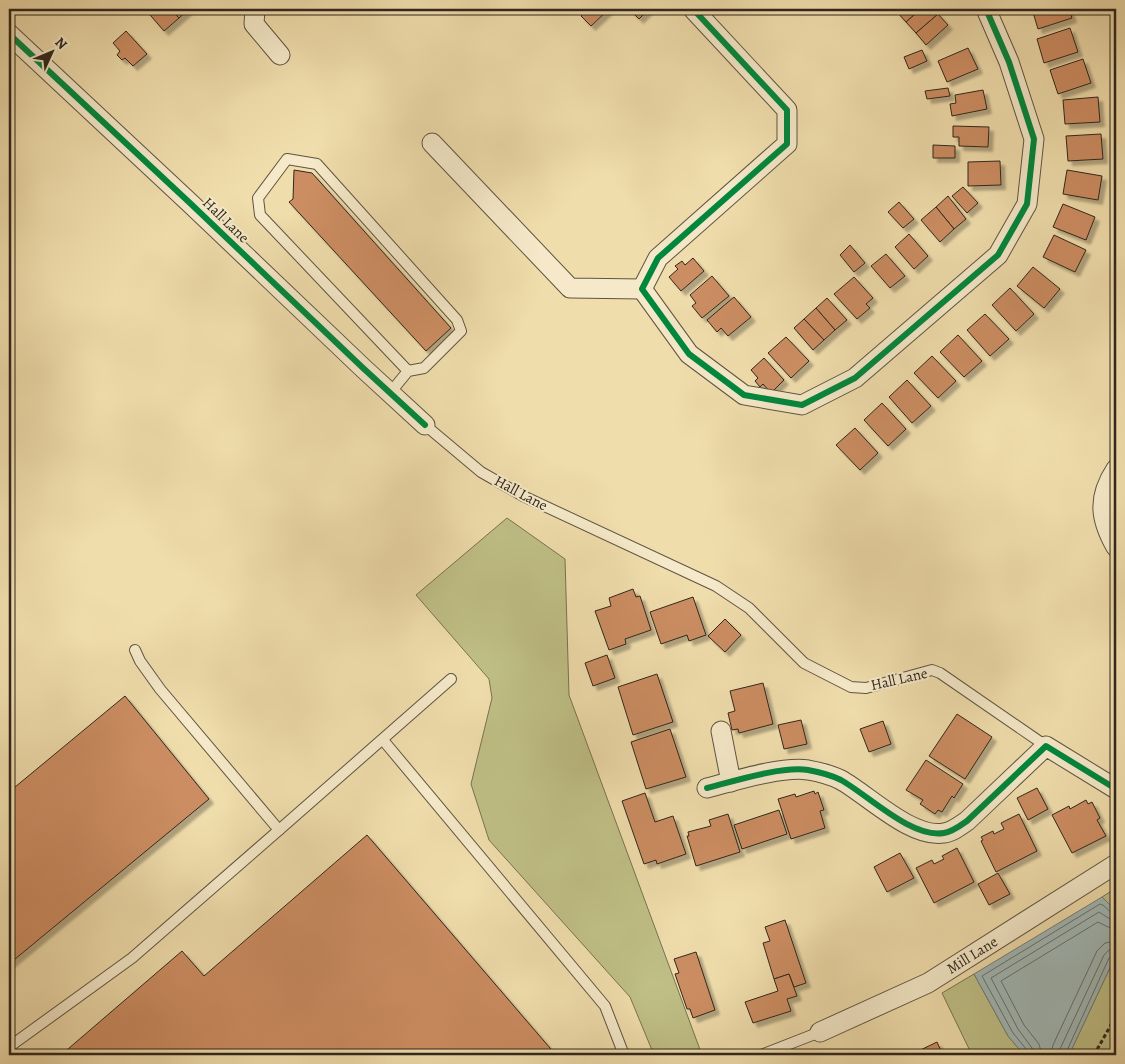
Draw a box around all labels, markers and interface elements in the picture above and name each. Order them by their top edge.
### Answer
north arrow [28,28,78,78]
text: N [51,33,71,54]
street label: Hall Lane [198,193,254,247]
street label: Hall Lane [491,471,551,516]
street label: Hall Lane [869,663,930,695]
street label: Mill Lane [943,931,1002,978]

